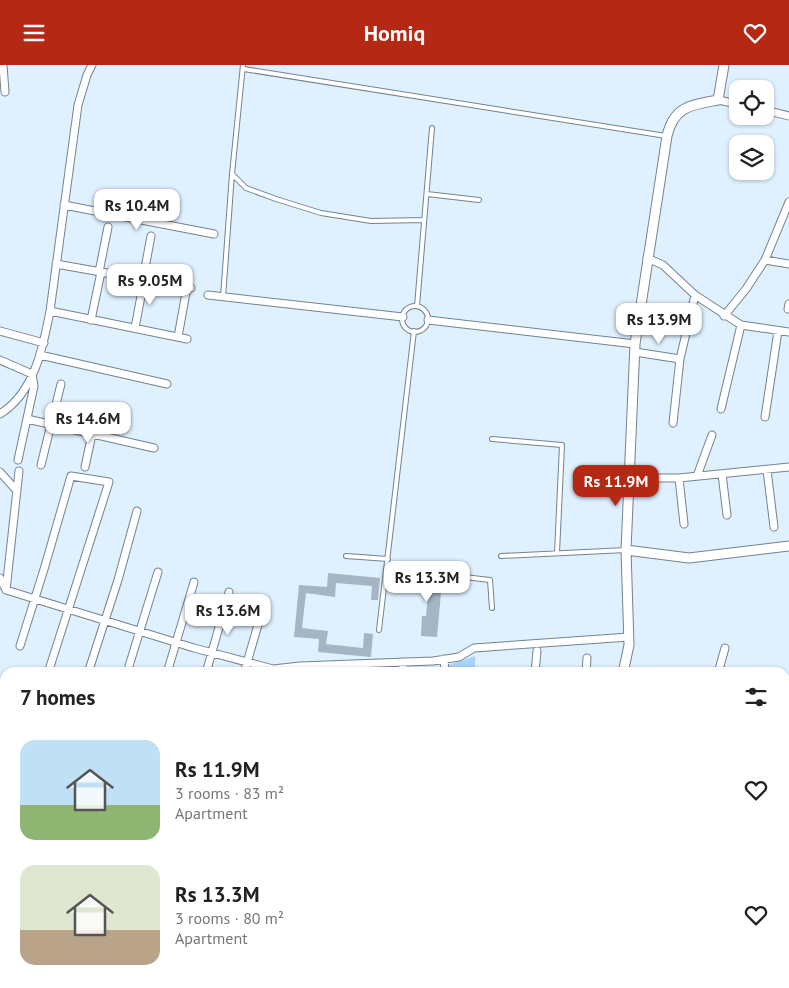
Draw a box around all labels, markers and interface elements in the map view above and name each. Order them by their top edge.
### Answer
icon: menu [20,19,48,47]
text: Homiq [364,19,425,47]
icon: heart [741,19,769,47]
map controls [729,80,774,180]
button: locate [729,80,774,125]
button: layers [729,135,774,180]
pin: Rs 10.4M [85,189,189,231]
text: Rs 10.4M [105,195,169,215]
pin: Rs 9.05M [98,263,202,306]
text: Rs 9.05M [118,270,182,290]
pin: Rs 13.9M [607,303,711,345]
text: Rs 13.9M [627,309,691,329]
pin: Rs 14.6M [36,401,140,444]
text: Rs 14.6M [56,408,120,428]
pin: Rs 11.9M [564,465,668,507]
text: Rs 11.9M [584,471,648,491]
pin: Rs 13.3M [375,561,479,603]
text: Rs 13.3M [395,567,459,587]
pin: Rs 13.6M [176,593,280,636]
text: Rs 13.6M [196,600,260,620]
icon: filters [742,683,770,711]
text: 7 homes [20,684,95,711]
text: Rs 11.9M [175,756,260,783]
icon: home [60,760,120,820]
icon: heart [742,776,770,804]
text: 3 rooms · 83 m² [175,783,284,803]
text: Apartment [175,803,248,823]
text: Rs 13.3M [175,881,260,908]
icon: home [60,885,120,945]
icon: heart [742,901,770,929]
text: 3 rooms · 80 m² [175,908,284,928]
text: Apartment [175,928,248,948]

